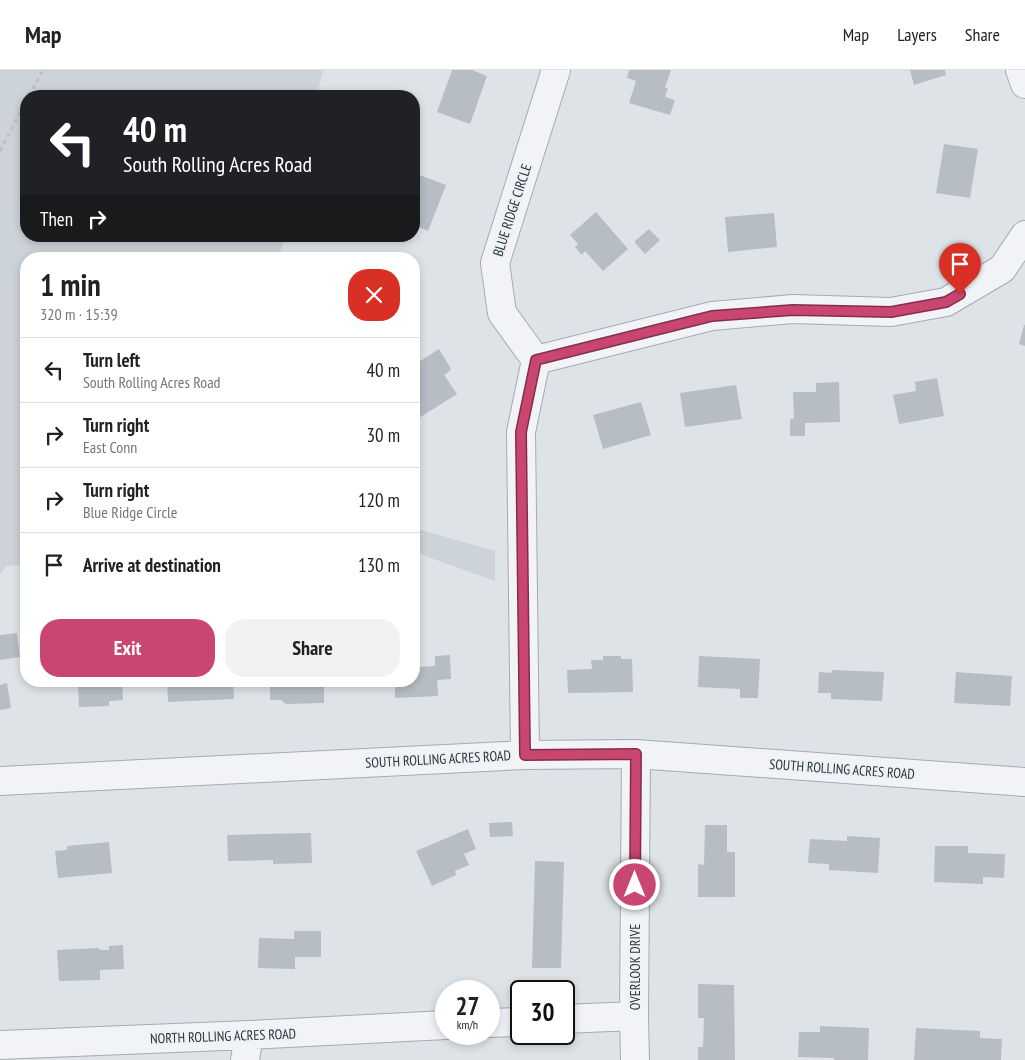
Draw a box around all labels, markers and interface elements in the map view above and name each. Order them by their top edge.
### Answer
text: Map [25,19,62,50]
text: Map [843,23,869,46]
text: Layers [897,23,937,46]
text: Share [965,23,1000,46]
text: 40 m [123,106,187,152]
icon: left [40,110,105,175]
text: South Rolling Acres Road [123,150,312,178]
street label: BLUE RIDGE CIRCLE [489,162,535,258]
icon: right [83,205,111,233]
text: Then [40,207,73,231]
pin [939,243,981,294]
icon: arrive [946,250,974,278]
text: 1 min [40,265,101,304]
button: close [348,269,400,321]
text: 320 m · 15:39 [40,304,118,324]
text: Turn left [83,348,140,372]
icon: left [40,356,68,384]
text: 40 m [367,358,400,382]
text: South Rolling Acres Road [83,372,221,392]
text: Turn right [83,413,149,437]
icon: right [40,421,68,449]
text: 30 m [367,423,400,447]
text: East Conn [83,437,137,457]
text: Turn right [83,478,149,502]
icon: right [40,486,68,514]
text: 120 m [358,488,400,512]
text: Blue Ridge Circle [83,502,177,522]
icon: arrive [40,551,68,579]
text: Arrive at destination [83,553,221,577]
text: 130 m [358,553,400,577]
button: Exit [40,619,215,677]
button: Share [225,619,400,677]
street label: SOUTH ROLLING ACRES ROAD [365,746,511,772]
street label: SOUTH ROLLING ACRES ROAD [769,755,915,783]
position arrow [608,858,660,910]
street label: OVERLOOK DRIVE [626,924,644,1010]
speed limit sign: 30 [510,980,575,1045]
text: 27 [456,990,479,1022]
text: km/h [457,1017,478,1032]
street label: NORTH ROLLING ACRES ROAD [150,1024,296,1048]

